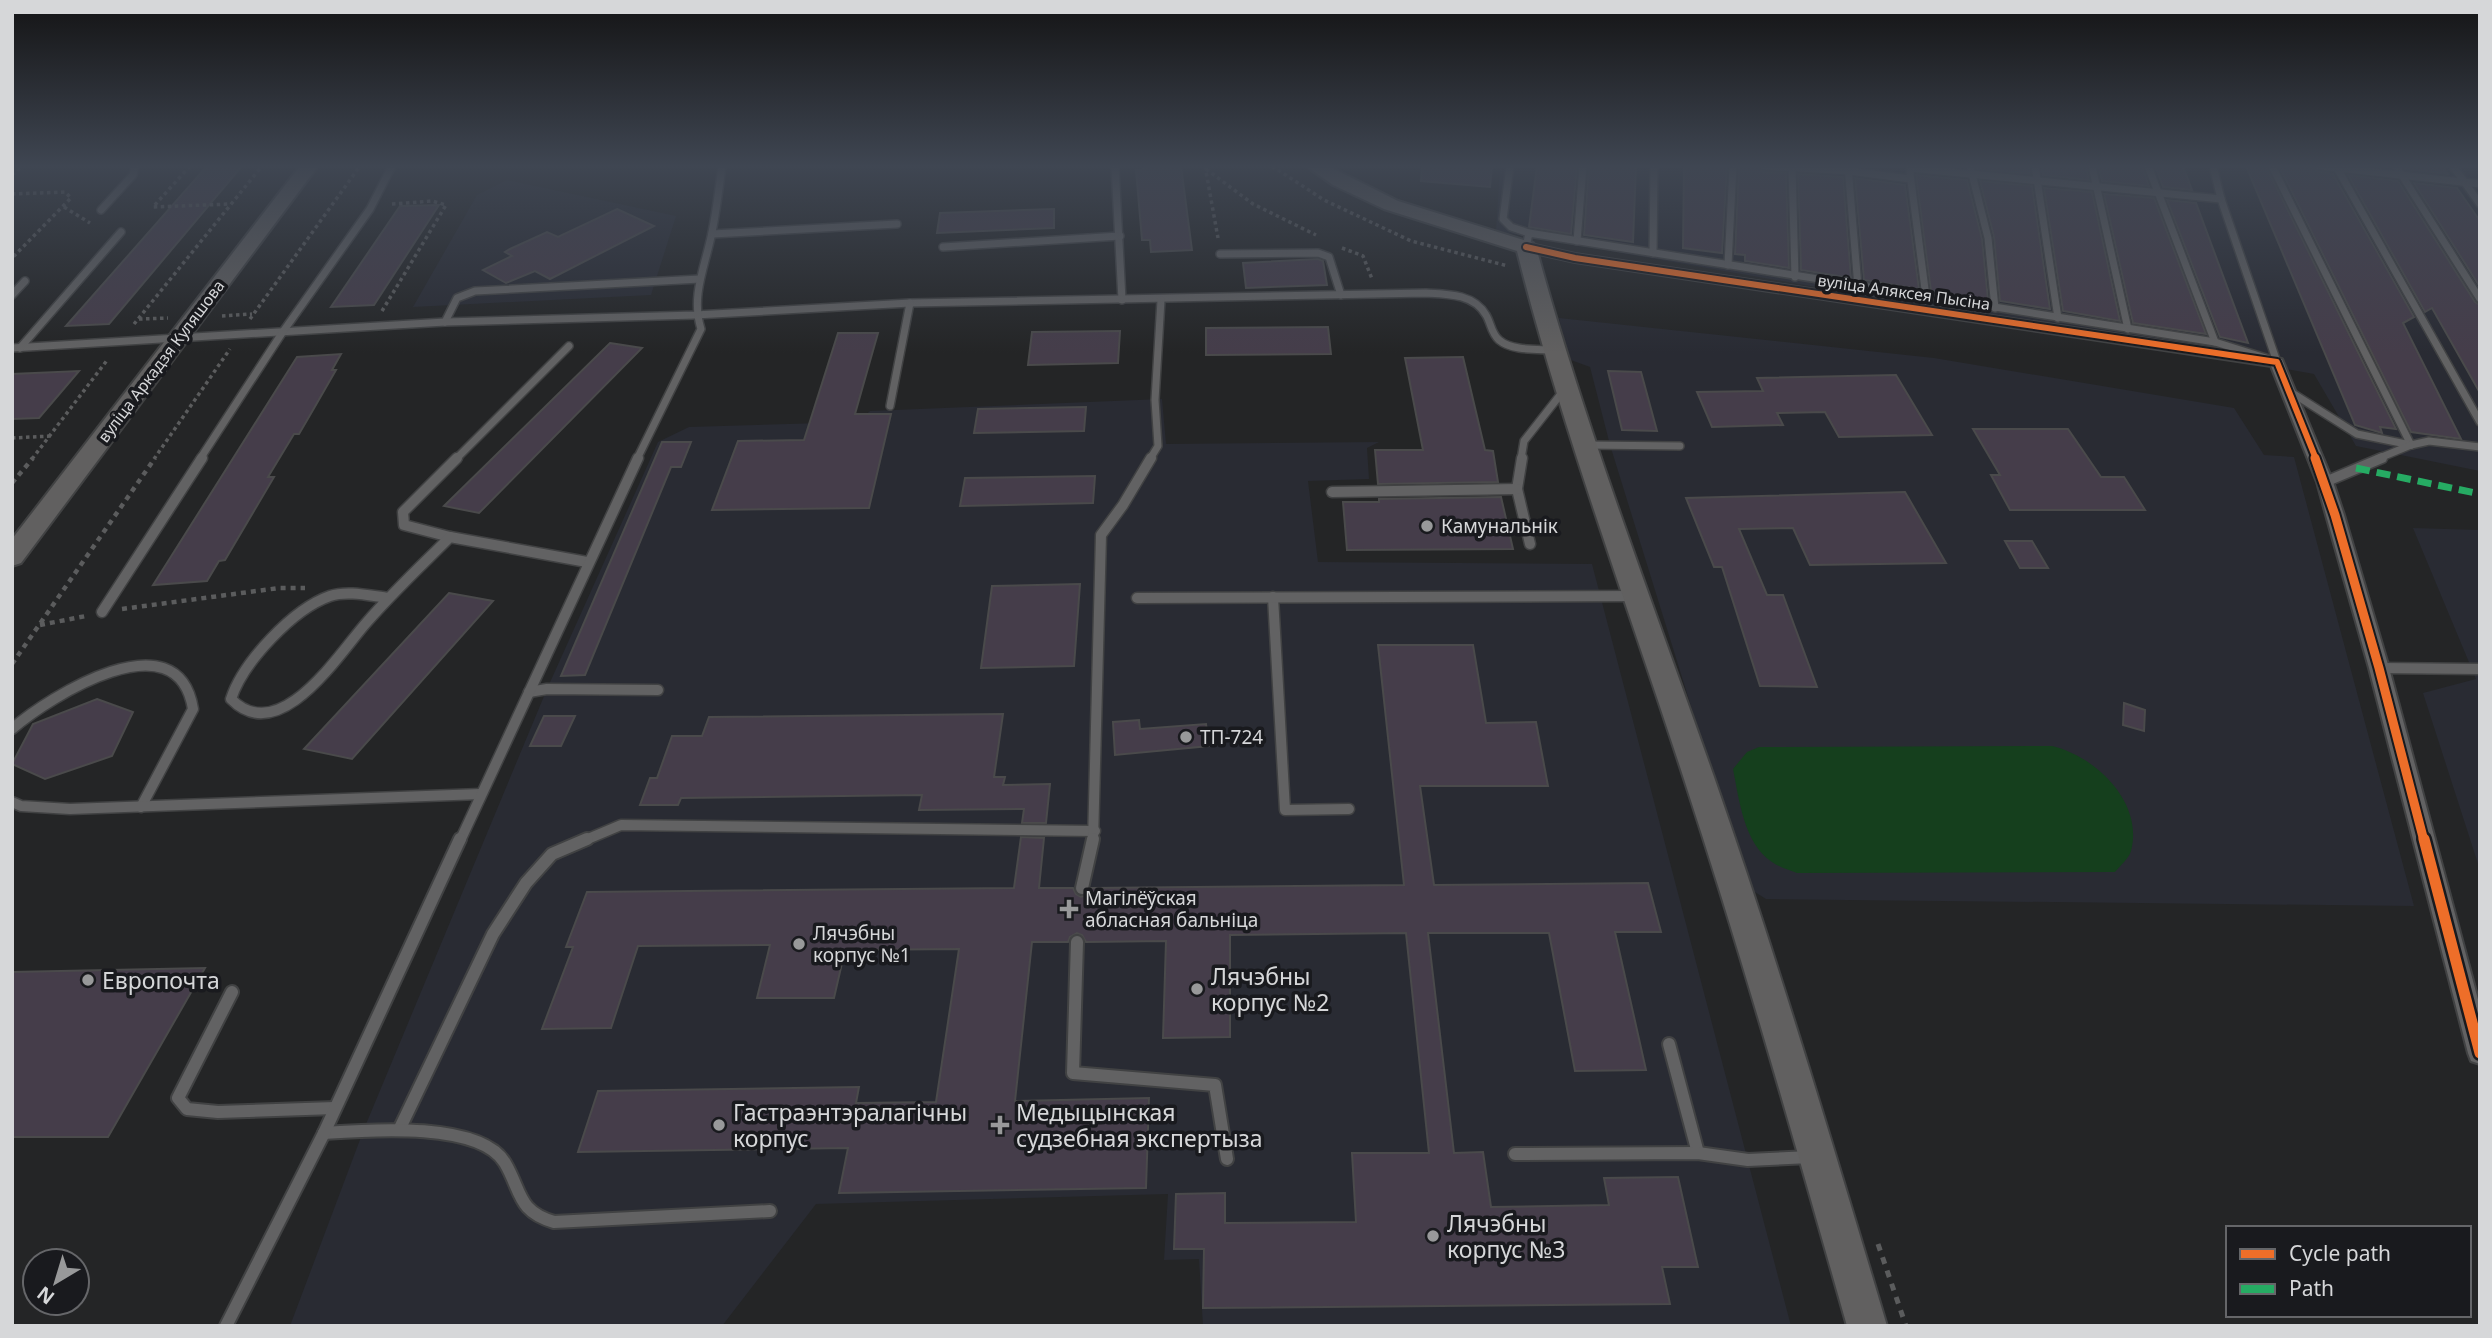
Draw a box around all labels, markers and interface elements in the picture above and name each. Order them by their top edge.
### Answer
street label: вуліца Аляксея Пысіна [1816,269,1992,315]
street label: вуліца Аркадзя Куляшова [93,275,229,447]
place label: Камунальнік [1441,513,1558,539]
marker: Камунальнік [1419,518,1435,534]
place label: ТП-724 [1200,724,1263,750]
marker: ТП-724 [1178,729,1194,745]
place label: Магілёўская абласная бальніца [1085,885,1258,933]
marker: Магілёўская абласная бальніца [1059,899,1079,919]
place label: Лячэбны корпус №1 [813,920,911,968]
marker: Лячэбны корпус №1 [791,936,807,952]
place label: Лячэбны корпус №2 [1211,960,1329,1018]
place label: Европочта [102,964,220,996]
marker: Европочта [80,972,96,988]
marker: Лячэбны корпус №2 [1189,981,1205,997]
place label: Гастраэнтэралагічны корпус [733,1096,967,1154]
place label: Медыцынская судзебная экспертыза [1016,1096,1263,1154]
marker: Медыцынская судзебная экспертыза [990,1115,1010,1135]
marker: Гастраэнтэралагічны корпус [711,1117,727,1133]
place label: Лячэбны корпус №3 [1447,1207,1565,1265]
legend [2226,1226,2471,1317]
marker: Лячэбны корпус №3 [1425,1228,1441,1244]
text: Cycle path [2289,1239,2391,1267]
north arrow [21,1247,91,1317]
text: Path [2289,1274,2334,1302]
text: N [31,1280,60,1310]

